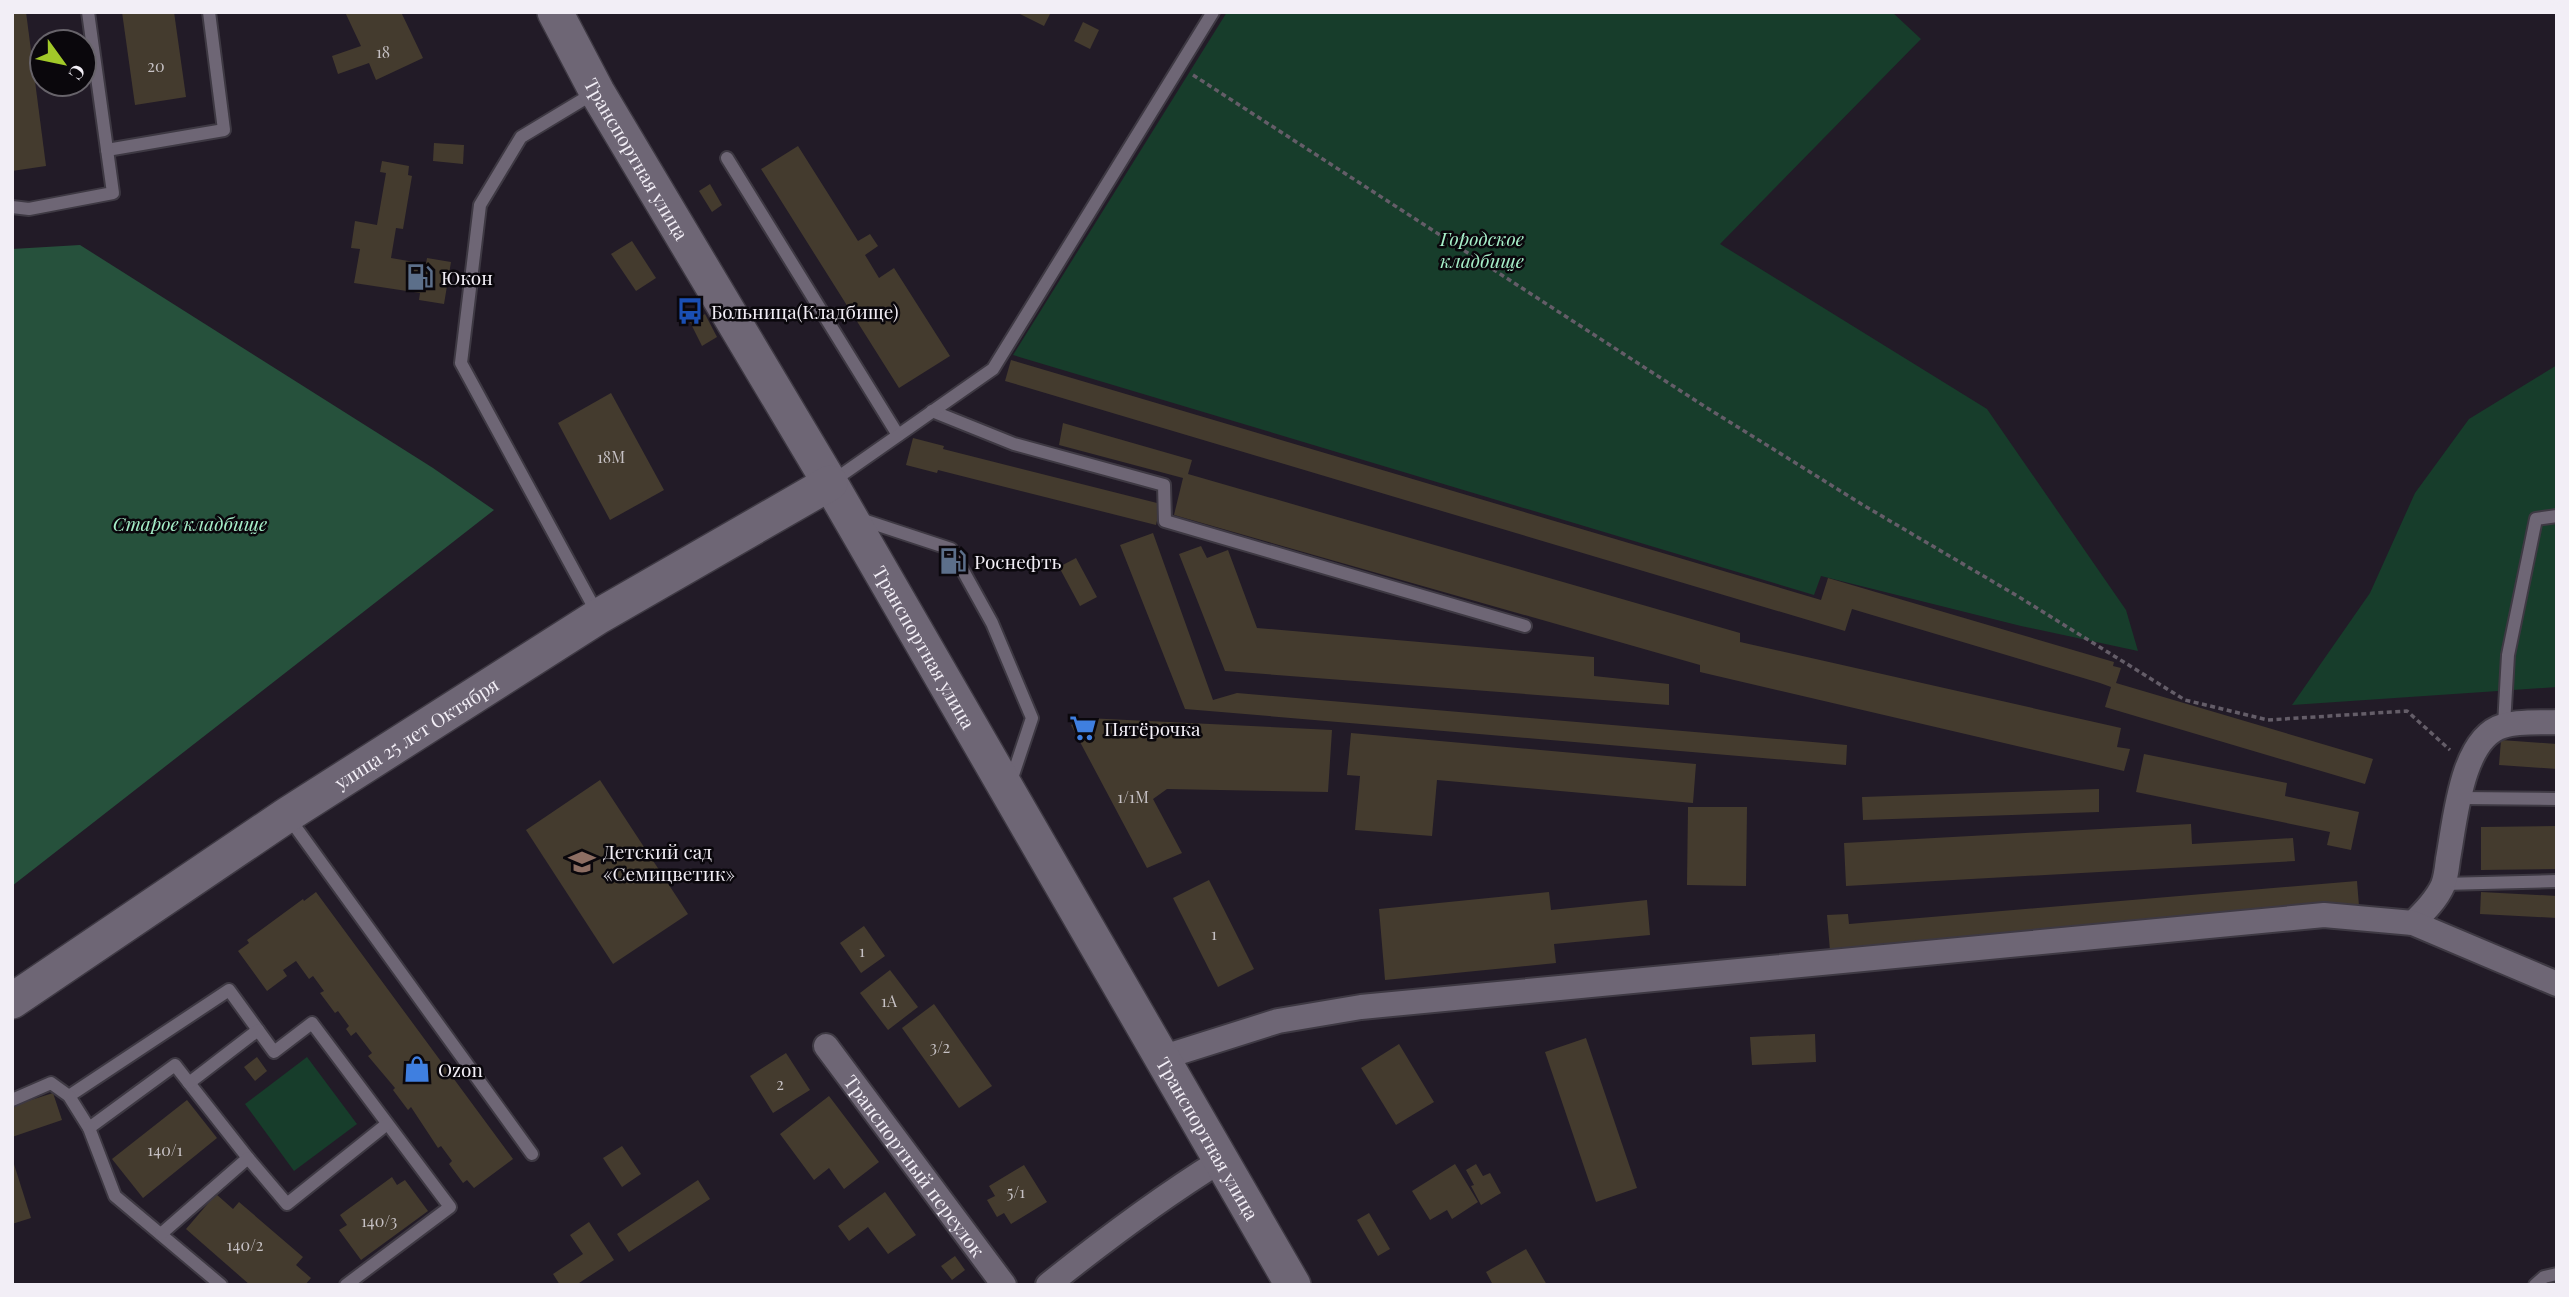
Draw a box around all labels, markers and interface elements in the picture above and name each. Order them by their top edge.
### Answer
north arrow [28,28,98,98]
house number: 18 [376,41,390,62]
house number: 20 [147,55,165,76]
text: С [64,60,93,86]
street label: Транспортная улица [579,73,695,245]
park label: Городское кладбище [1439,225,1524,273]
fuel station icon: Юкон [405,262,435,292]
place label: Юкон [441,264,493,290]
bus stop icon: Больница(Кладбище) [675,296,705,326]
place label: Больница(Кладбище) [711,298,899,324]
house number: 18М [597,446,625,467]
park label: Старое кладбище [113,510,267,536]
fuel station icon: Роснефть [938,546,968,576]
place label: Роснефть [974,548,1061,574]
street label: Транспортная улица [867,561,982,734]
street label: улица 25 лет Октября [328,671,503,795]
supermarket icon: Пятёрочка [1068,713,1098,743]
place label: Пятёрочка [1104,715,1201,741]
house number: 1/1М [1117,786,1149,807]
place label: Детский сад «Семицветик» [603,838,735,886]
school or university icon: Детский сад «Семицветик» [567,847,597,877]
house number: 1 [1211,923,1217,944]
house number: 1 [859,940,865,961]
house number: 1А [881,990,898,1011]
house number: 3/2 [930,1036,950,1057]
street label: Транспортная улица [1151,1052,1266,1225]
shop icon: Ozon [402,1054,432,1084]
place label: Ozon [438,1056,484,1082]
street label: Транспортный переулок [839,1069,991,1262]
house number: 2 [776,1073,784,1094]
house number: 140/1 [147,1139,183,1160]
house number: 5/1 [1007,1181,1025,1202]
house number: 140/3 [361,1210,397,1231]
house number: 140/2 [227,1234,263,1255]

